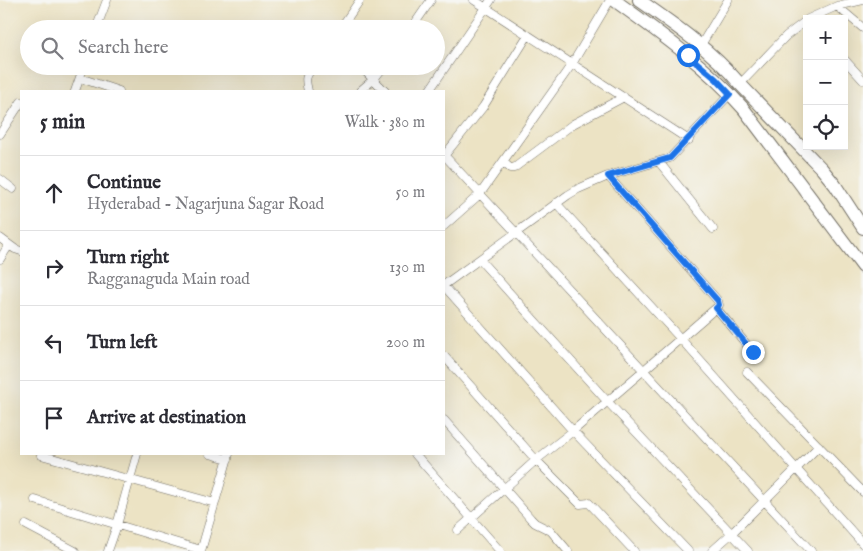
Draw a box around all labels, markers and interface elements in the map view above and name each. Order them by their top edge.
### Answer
map controls [803,15,848,150]
button: + [803,15,848,60]
search box [20,20,445,75]
icon: search [38,34,66,62]
text: Search here [78,36,169,60]
route start [677,44,700,67]
button: − [803,60,848,105]
button: locate [803,105,848,150]
text: 5 min [40,109,85,136]
text: Walk · 380 m [344,113,425,133]
text: Continue [87,171,161,195]
icon: ahead [40,179,68,207]
text: 50 m [396,183,425,203]
text: Hyderabad - Nagarjuna Sagar Road [87,195,324,215]
text: Turn right [87,246,169,270]
icon: right [40,254,68,282]
text: 130 m [389,258,425,278]
text: Ragganaguda Main road [87,270,250,290]
icon: left [40,329,68,357]
text: Turn left [87,331,158,355]
text: 200 m [386,333,425,353]
route end [742,341,765,364]
icon: arrive [40,404,68,432]
text: Arrive at destination [87,406,246,430]

